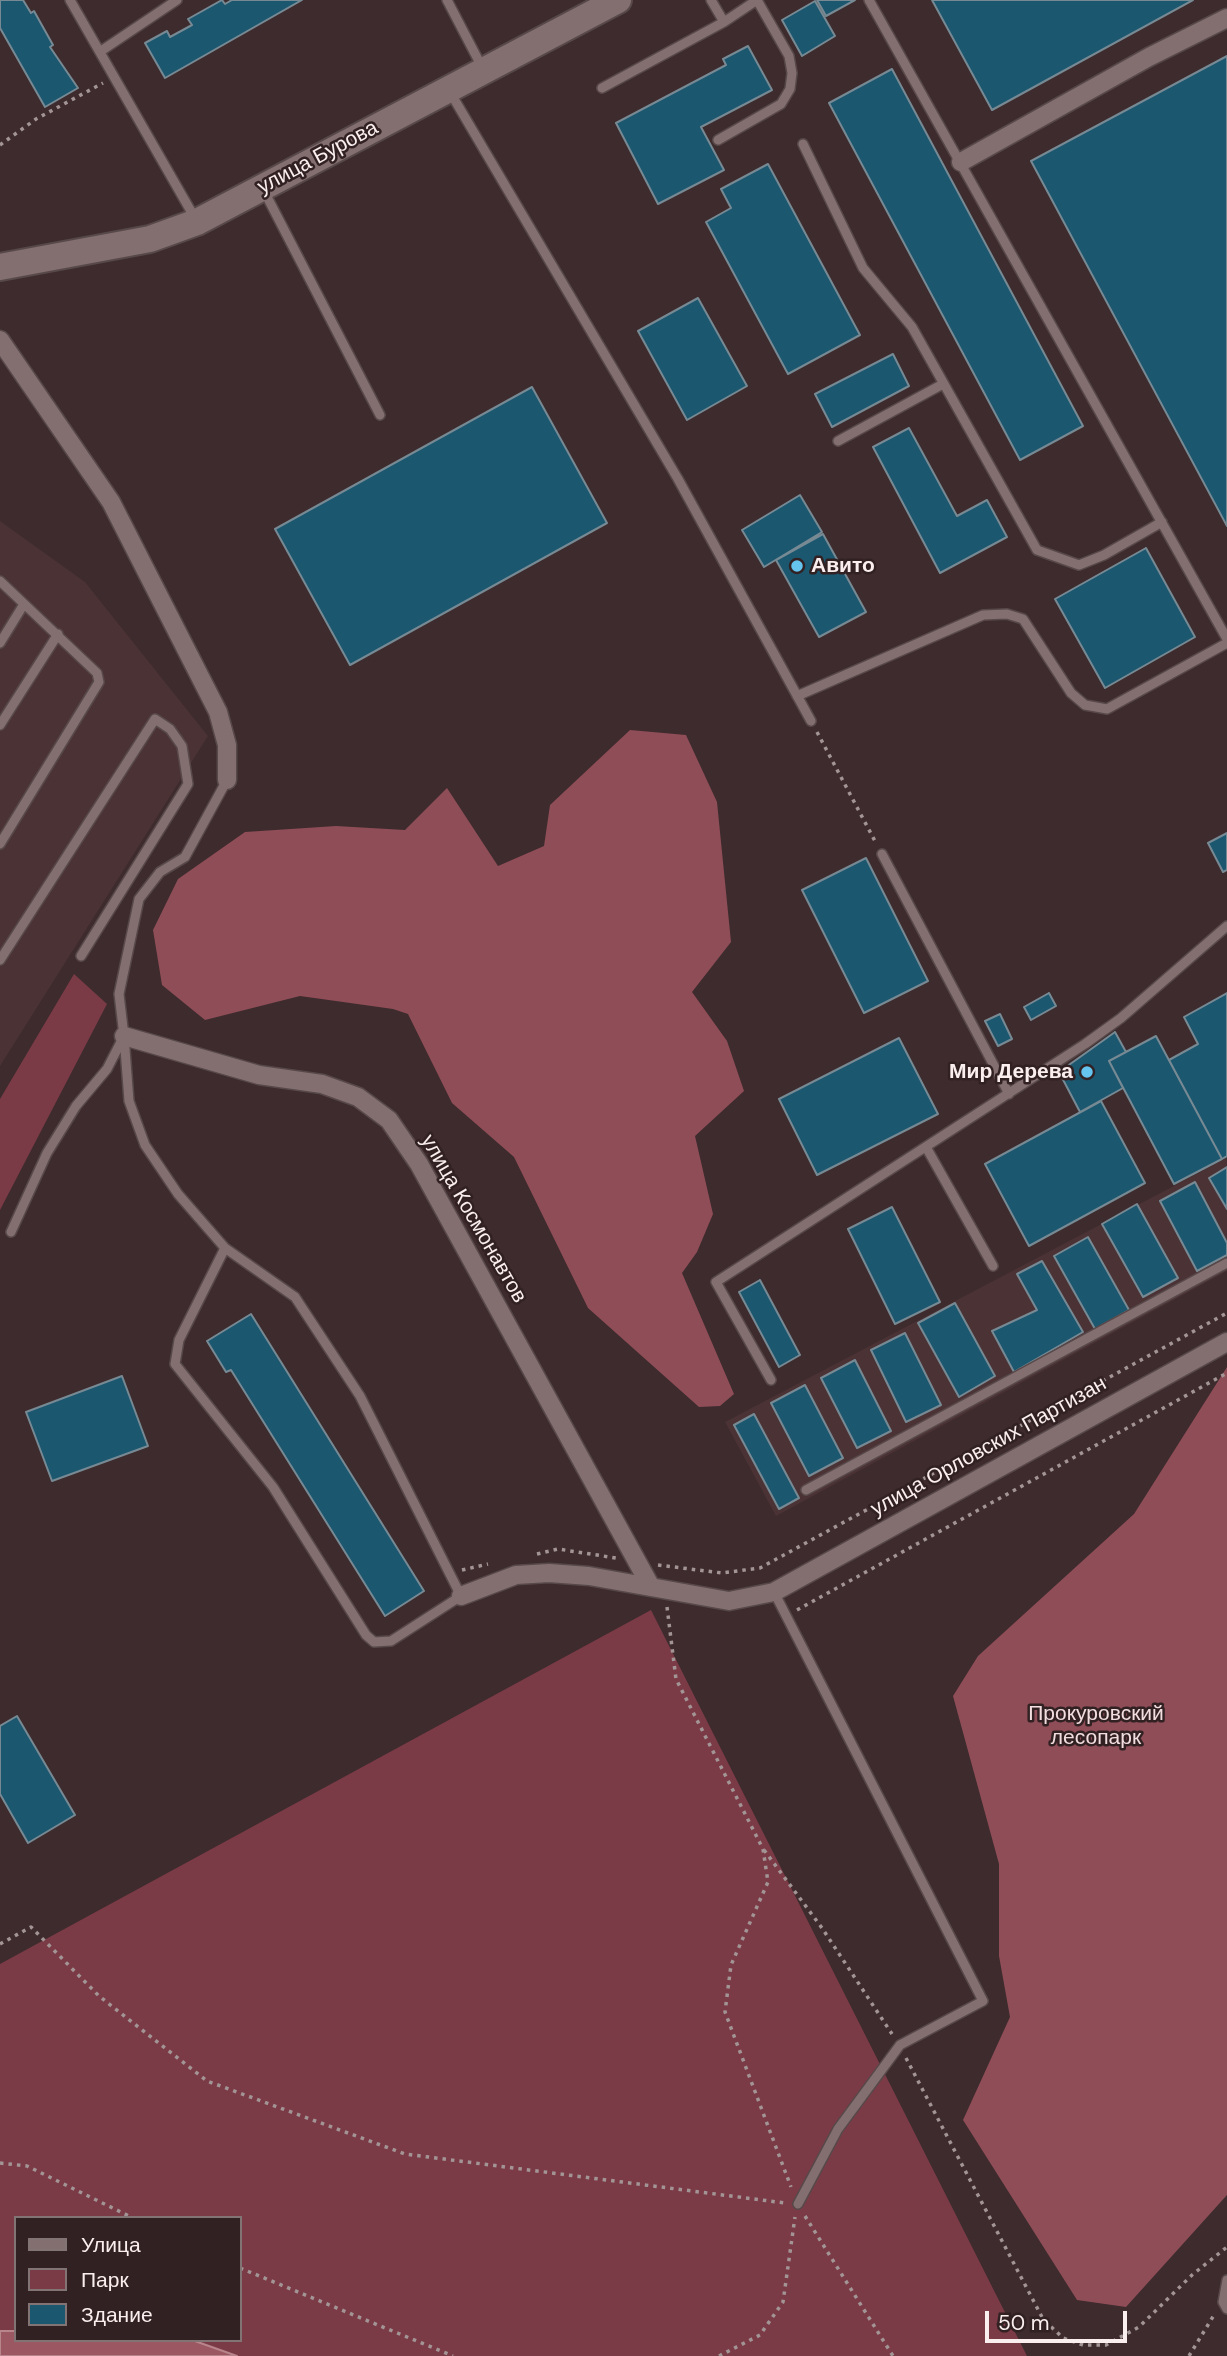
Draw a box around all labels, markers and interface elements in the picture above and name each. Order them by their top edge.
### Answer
street label: улица Бурова [253,116,383,200]
place label: Авито [811,553,875,579]
marker: Авито [789,558,805,574]
place label: Мир Дерева [949,1059,1073,1085]
marker: Мир Дерева [1079,1064,1095,1080]
street label: улица Космонавтов [415,1130,531,1308]
street label: улица Орловских Партизан [867,1372,1111,1522]
park label: Прокуровский лесопарк [1028,1701,1164,1751]
legend [14,2216,242,2342]
text: Улица [81,2231,141,2259]
text: Парк [81,2266,129,2294]
scale bar [989,2296,1131,2340]
text: Здание [81,2301,153,2329]
text: 50 m [998,2309,1049,2337]

